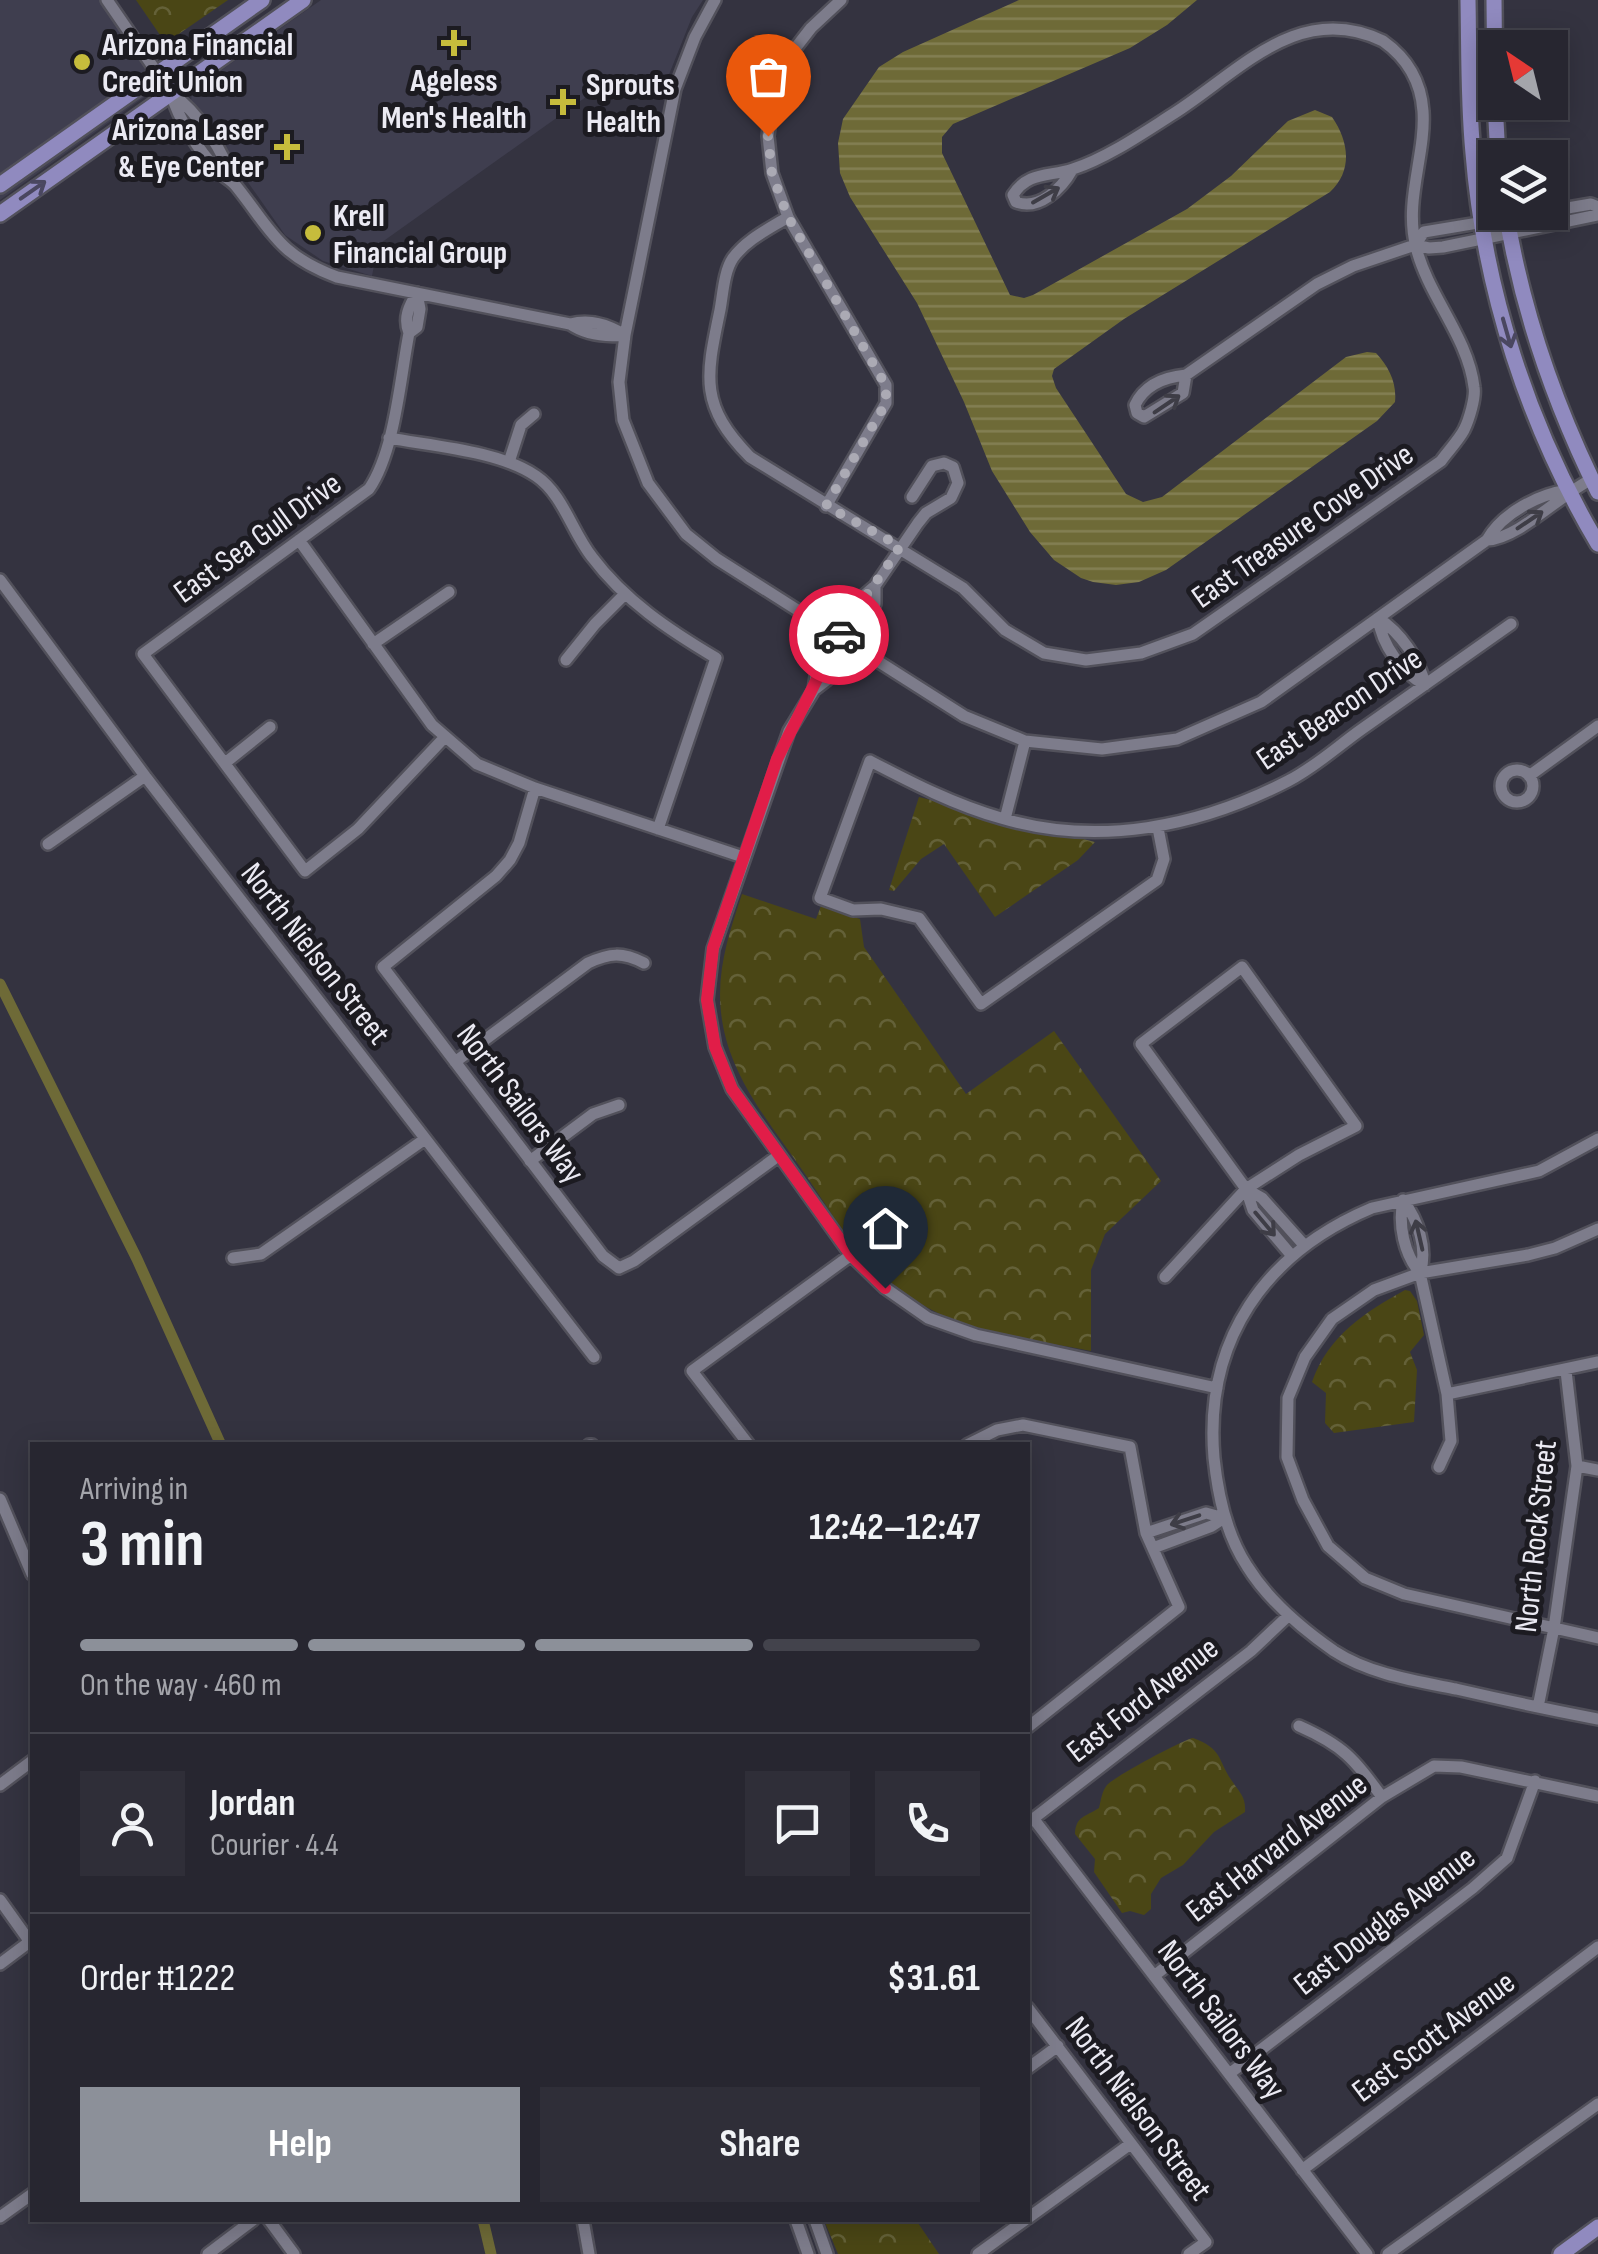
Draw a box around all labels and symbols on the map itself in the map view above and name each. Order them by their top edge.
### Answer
place label: Arizona Financial Credit Union [101,26,293,102]
marker: Ageless Men's Health [441,30,467,56]
north arrow [1478,30,1568,120]
pin [726,34,811,137]
marker: Arizona Financial Credit Union [71,51,93,73]
place label: Ageless Men's Health [381,62,527,138]
place label: Sprouts Health [586,66,675,142]
marker: Sprouts Health [550,89,576,115]
place label: Arizona Laser & Eye Center [111,111,264,187]
marker: Arizona Laser & Eye Center [274,134,300,160]
one-way arrow [18,180,46,201]
one-way arrow [1031,185,1060,205]
place label: Krell Financial Group [333,197,507,273]
marker: Krell Financial Group [302,222,324,244]
one-way arrow [1499,317,1517,348]
one-way arrow [1153,393,1181,414]
street label: East Treasure Cove Drive [1185,435,1421,617]
street label: East Sea Gull Drive [166,464,349,612]
one-way arrow [1515,510,1543,531]
courier [789,585,889,685]
street label: East Beacon Drive [1250,640,1430,779]
street label: North Nielson Street [232,855,398,1053]
street label: North Sailors Way [447,1017,592,1191]
pin [843,1186,928,1289]
one-way arrow [1254,1211,1276,1237]
one-way arrow [1409,1220,1427,1252]
street label: North Rock Street [1507,1438,1566,1634]
one-way arrow [1170,1512,1201,1530]
street label: East Ford Avenue [1059,1629,1227,1771]
street label: East Harvard Avenue [1179,1765,1375,1931]
street label: East Douglas Avenue [1286,1838,1483,2004]
street label: North Sailors Way [1148,1933,1293,2107]
street label: East Scott Avenue [1345,1963,1523,2111]
street label: North Nielson Street [1056,2009,1220,2208]

